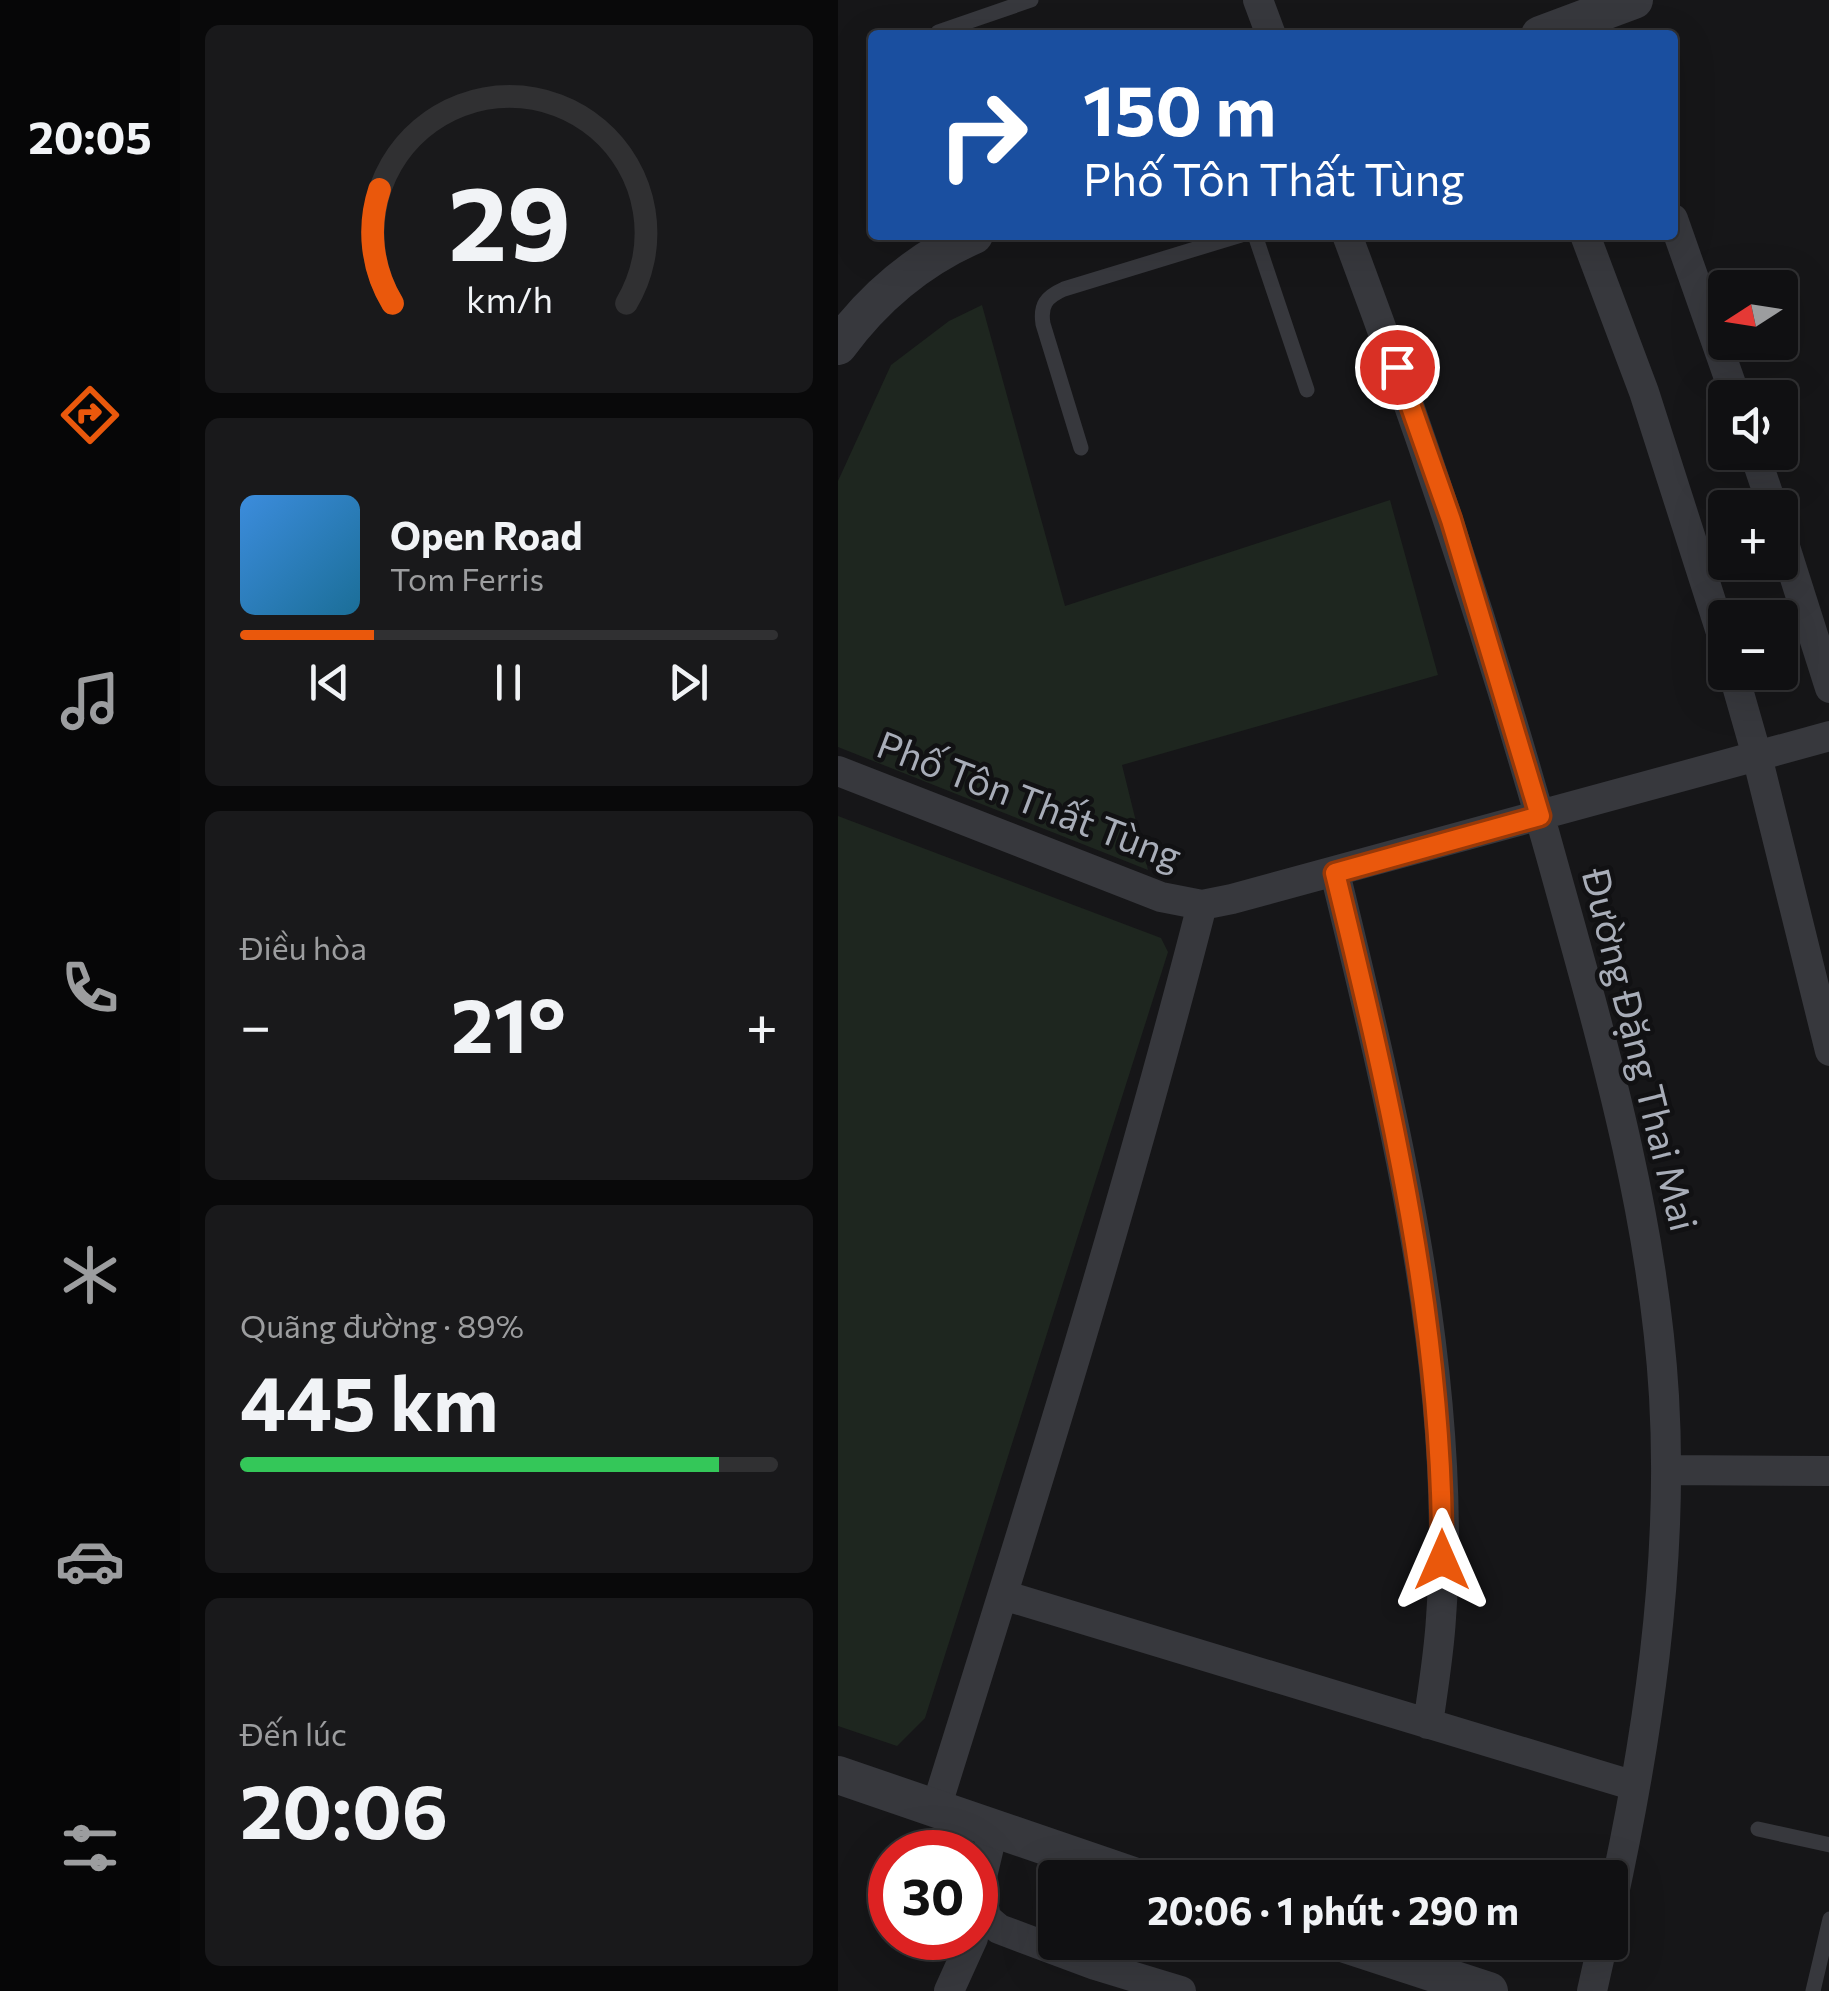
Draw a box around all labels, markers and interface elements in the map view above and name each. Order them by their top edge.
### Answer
text: 150 m [1083,65,1276,150]
icon: right [918,70,1048,200]
text: 20:05 [28,108,152,163]
text: Phố Tôn Thất Tùng [1083,150,1465,205]
text: 29 [448,155,570,282]
north arrow [1708,270,1798,360]
map controls [1708,270,1798,690]
text: km/h [466,277,552,320]
pin [1355,325,1440,410]
icon: arrive [1370,340,1425,395]
icon: directions [55,380,125,450]
button: sound [1708,380,1798,470]
button: + [1708,490,1798,580]
text: Open Road [390,511,583,558]
text: Tom Ferris [390,558,544,598]
button: − [1708,600,1798,690]
icon: previous [302,655,357,710]
icon: pause [481,655,536,710]
icon: next [661,655,716,710]
icon: music [55,666,125,736]
street label: Phố Tôn Thất Tùng [871,719,1189,878]
street label: Đường Đặng Thai Mai [1573,862,1709,1235]
text: Điều hòa [240,927,367,967]
icon: phone [55,953,125,1023]
text: 21° [451,977,566,1068]
text: − [240,990,271,1057]
text: + [746,990,778,1057]
icon: climate [55,1240,125,1310]
text: Quãng đường · 89% [240,1305,524,1345]
text: 445 km [240,1355,499,1446]
position arrow [1390,1508,1494,1612]
icon: car [55,1526,125,1596]
text: Đến lúc [240,1713,347,1753]
text: 20:06 [240,1763,448,1854]
icon: filters [55,1813,125,1883]
speed limit sign: 30 [868,1830,998,1960]
text: 20:06 · 1 phút · 290 m [1147,1886,1519,1933]

